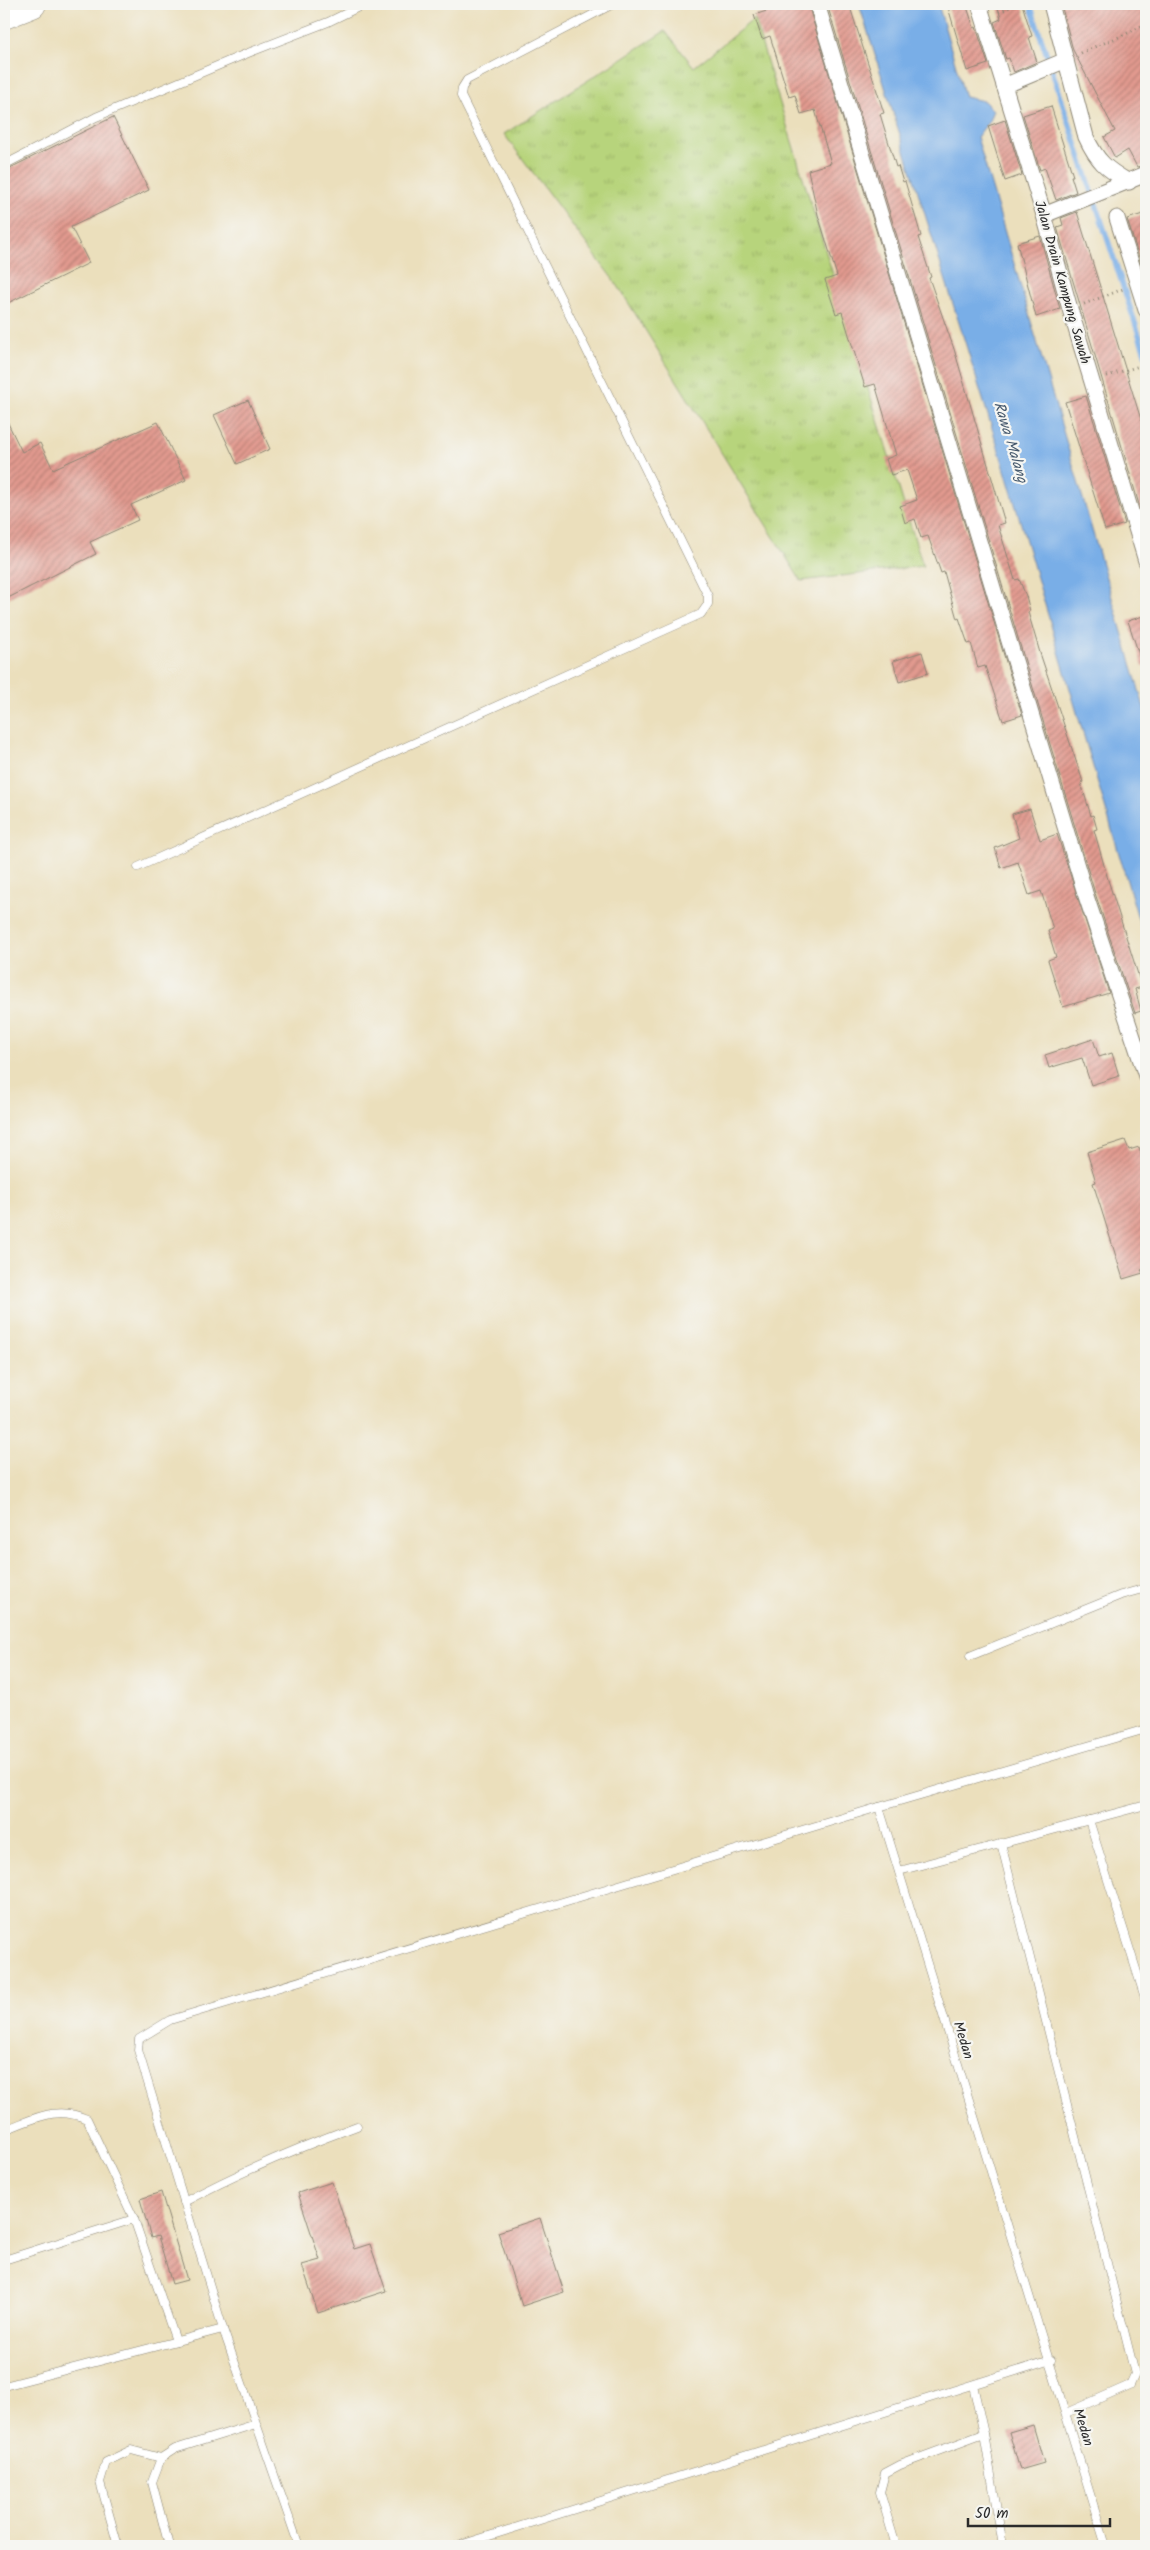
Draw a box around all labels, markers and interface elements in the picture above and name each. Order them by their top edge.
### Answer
street label: Jalan Drain Kampung Sawah [1028,198,1096,367]
water label: Rawa Malang [986,399,1034,487]
street label: Medan [947,2019,979,2062]
street label: Medan [1067,2406,1099,2449]
scale bar [968,2495,1110,2527]
text: 50 m [975,2502,1009,2526]

